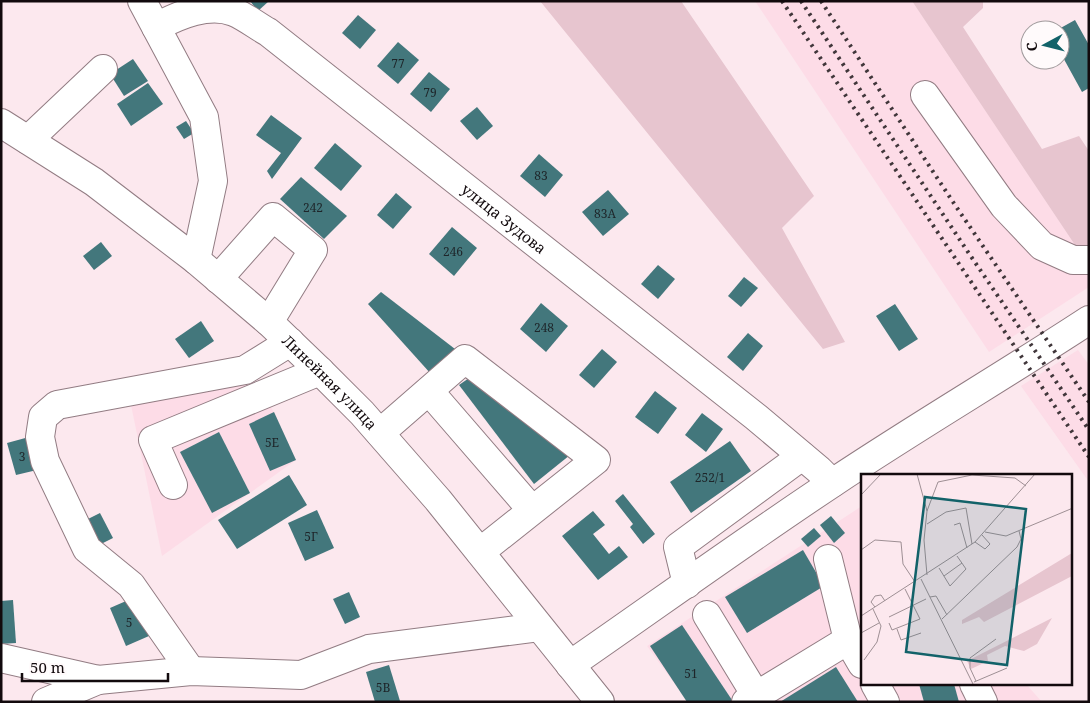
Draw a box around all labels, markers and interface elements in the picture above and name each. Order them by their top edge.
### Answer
north arrow [1020,20,1070,70]
text: С [1022,41,1042,52]
house number: 77 [391,55,405,72]
house number: 79 [423,84,437,101]
house number: 83 [534,167,548,184]
street label: улица Зудова [458,179,551,258]
house number: 242 [303,199,323,216]
house number: 83А [594,205,616,222]
house number: 246 [443,243,463,260]
house number: 248 [534,319,554,336]
street label: Линейная улица [278,330,382,434]
house number: 5Е [265,434,279,451]
house number: 3 [19,448,26,465]
house number: 252/1 [695,469,725,486]
inset map [861,474,1072,686]
house number: 5Г [304,528,318,545]
house number: 5 [126,614,132,631]
scale bar [22,650,169,682]
text: 50 m [30,657,65,677]
house number: 51 [684,665,698,682]
house number: 5В [376,679,390,696]

